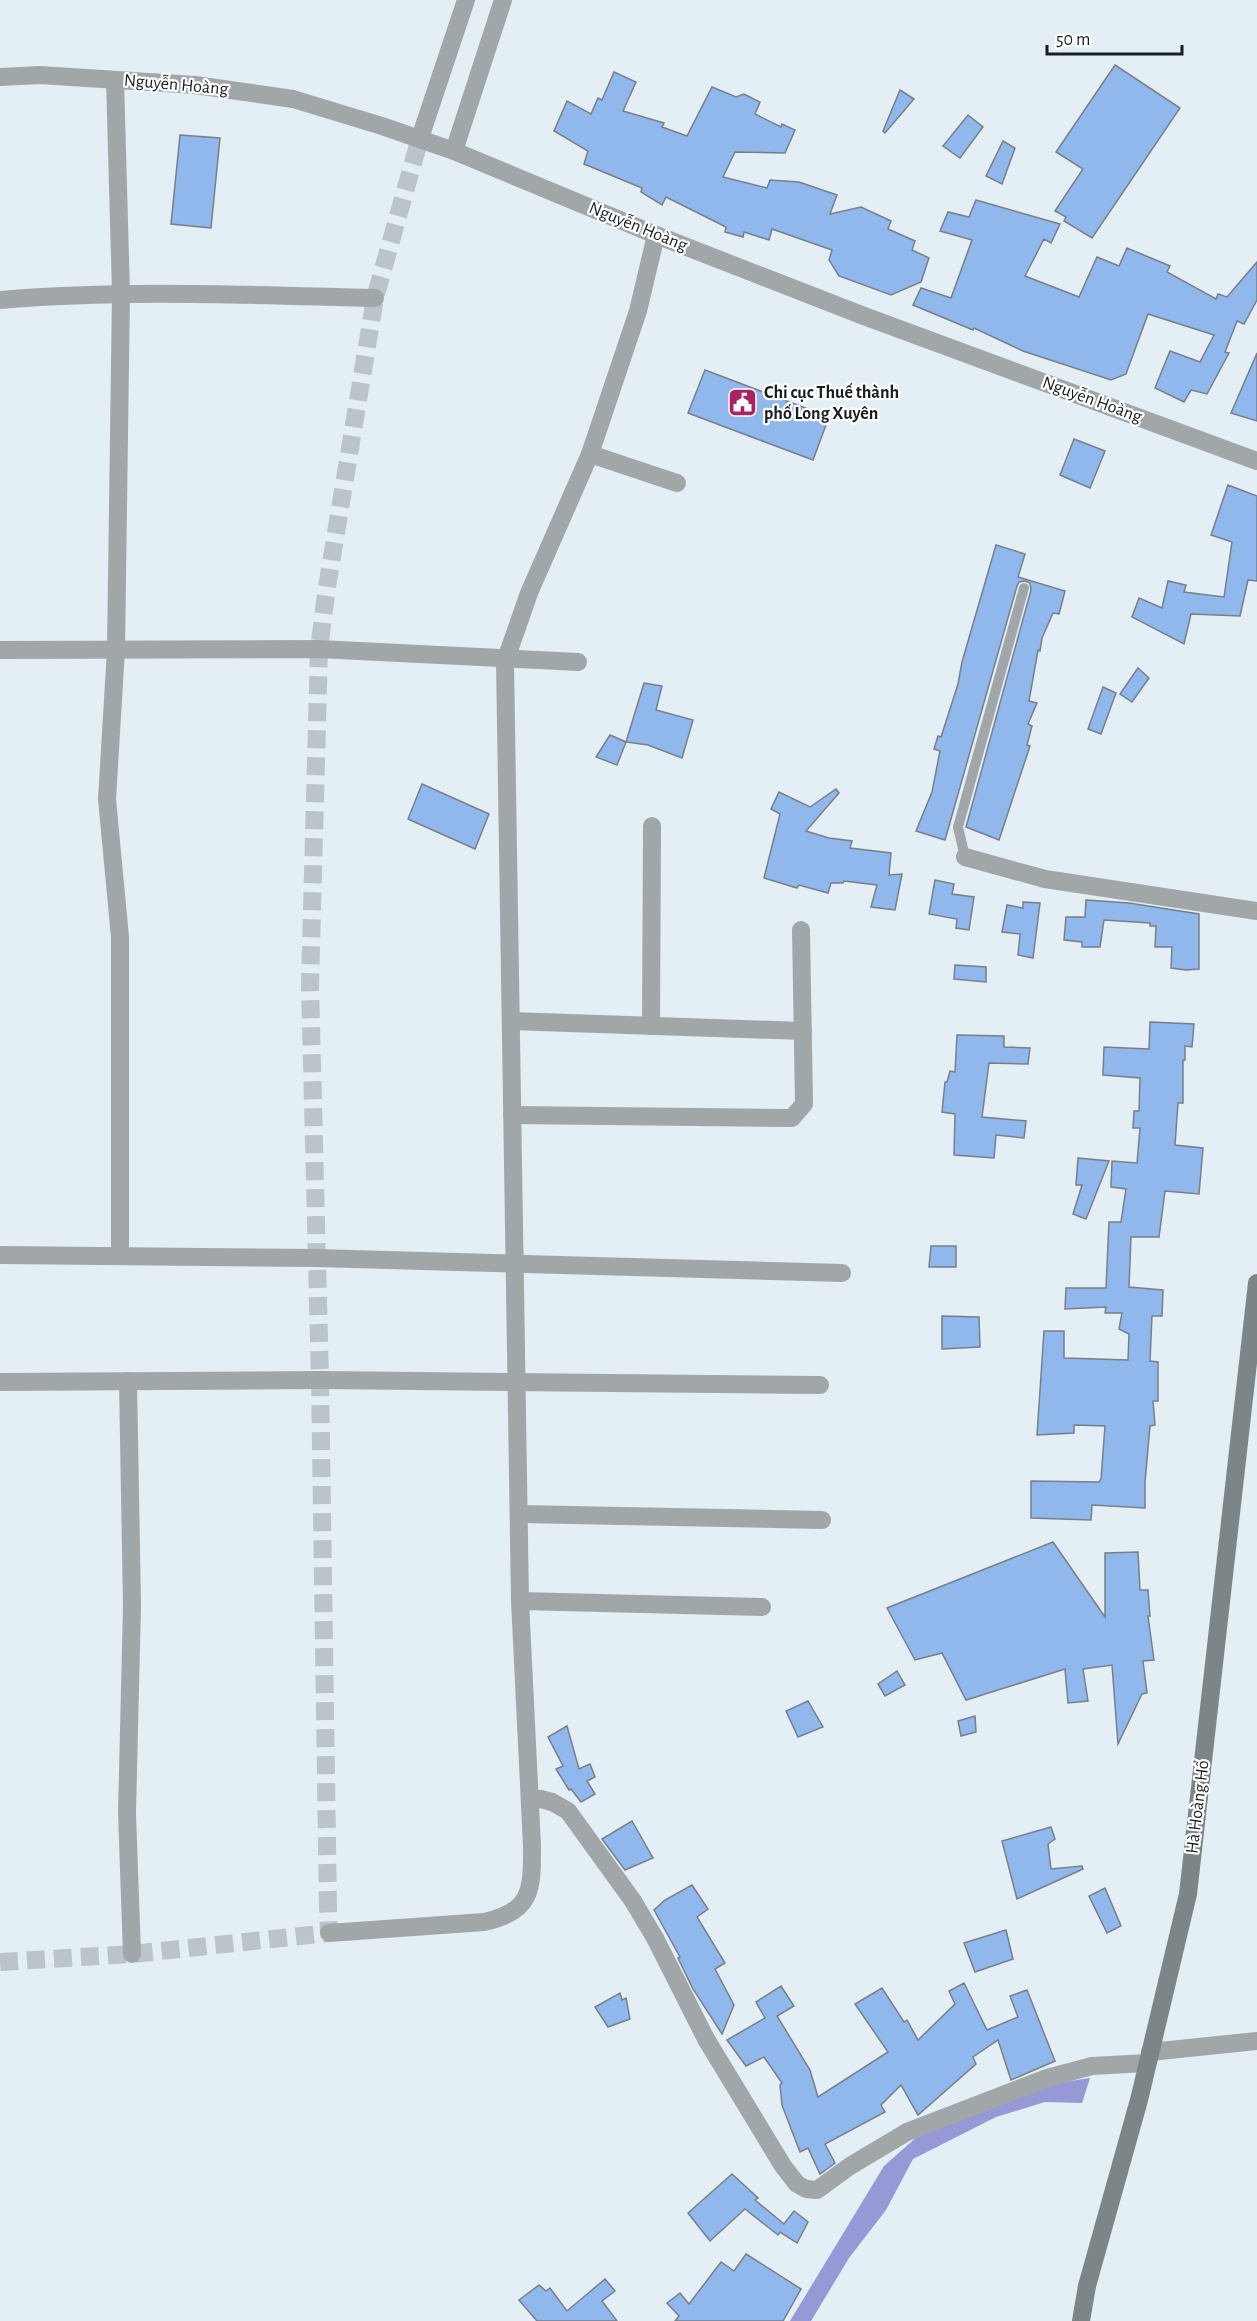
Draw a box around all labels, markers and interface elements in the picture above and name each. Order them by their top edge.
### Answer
scale bar [1047,18,1182,56]
text: 50 m [1056,31,1090,49]
street label: Nguyễn Hoàng [123,69,229,99]
street label: Nguyễn Hoàng [586,197,691,255]
street label: Nguyễn Hoàng [1040,372,1145,426]
place label: Chi cục Thuế thành phố Long Xuyên [764,382,899,423]
public building icon: Chi cục Thuế thành phố Long Xuyên [727,387,759,419]
street label: Hà Hoàng Hổ [1181,1759,1213,1855]

